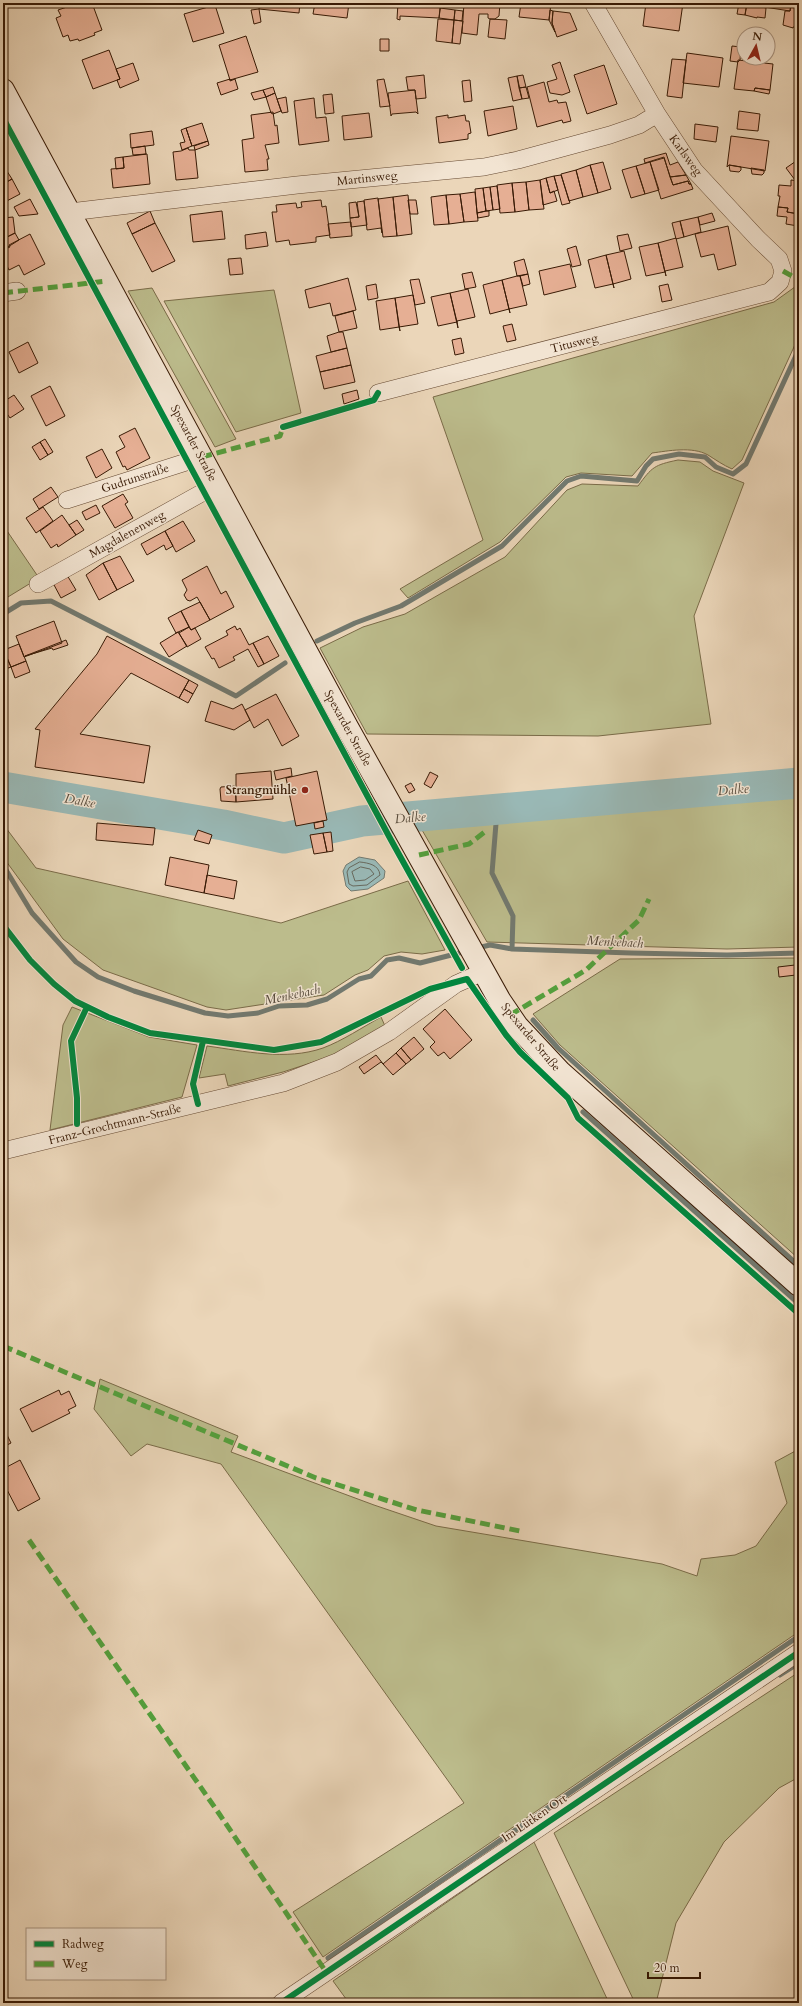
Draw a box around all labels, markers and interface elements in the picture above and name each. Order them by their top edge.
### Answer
north arrow [736,26,776,66]
text: N [752,29,764,45]
street label: Karlsweg [666,131,707,179]
street label: Martinsweg [336,167,398,189]
street label: Titusweg [549,329,600,357]
street label: Spexarder Straße [167,402,221,484]
street label: Gudrunstraße [99,460,171,496]
street label: Magdalenenweg [86,506,168,561]
street label: Spexarder Straße [320,687,376,769]
water label: Dalke [717,780,750,800]
place label: Strangmühle [226,782,297,798]
marker: Strangmühle [300,785,310,795]
water label: Dalke [63,789,98,813]
water label: Dalke [394,808,427,828]
water label: Menkebach [586,932,645,953]
water label: Menkebach [263,980,323,1010]
street label: Spexarder Straße [498,999,564,1075]
street label: Franz-Grochtmann-Straße [47,1100,183,1148]
street label: Im Lütken Ort [498,1790,570,1846]
legend [26,1928,166,1980]
text: Radweg [62,1936,104,1952]
scale bar [648,1954,700,1980]
text: Weg [61,1956,88,1972]
text: 20 m [654,1960,681,1976]

